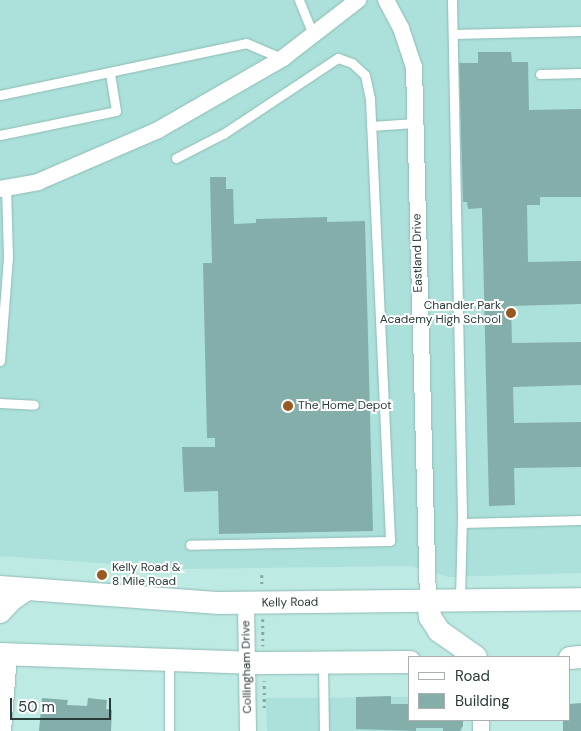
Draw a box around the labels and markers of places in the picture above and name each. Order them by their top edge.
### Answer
place label: Chandler Park Academy High School [380,299,501,327]
marker: Chandler Park Academy High School [505,307,517,319]
place label: The Home Depot [298,399,392,413]
marker: The Home Depot [282,400,294,412]
place label: Kelly Road & 8 Mile Road [112,561,181,589]
marker: Kelly Road & 8 Mile Road [96,569,108,581]

